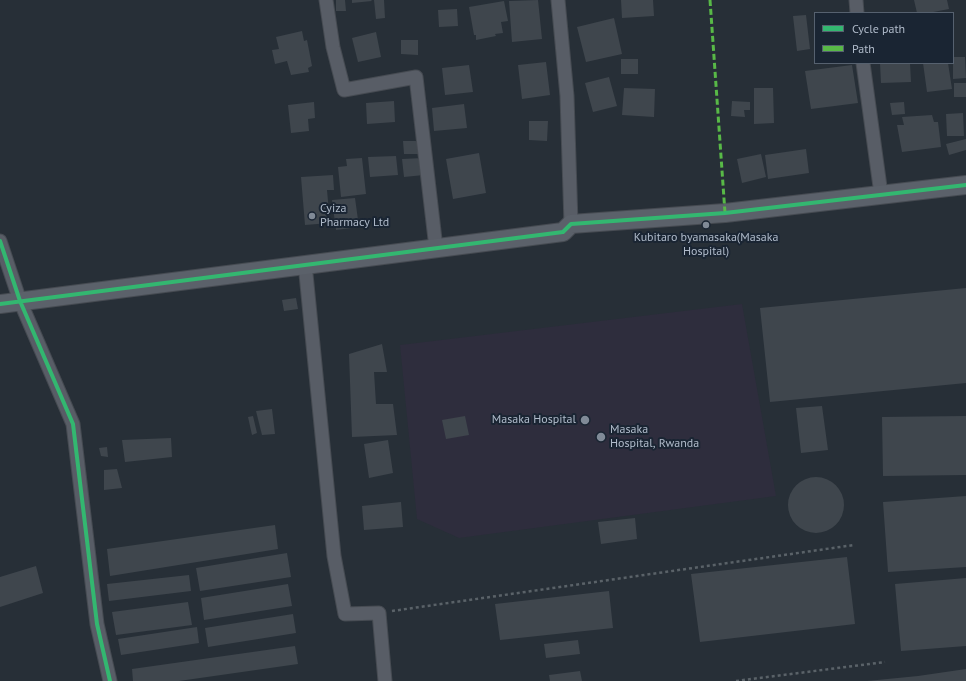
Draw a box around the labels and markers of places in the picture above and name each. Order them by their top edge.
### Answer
place label: Cyiza Pharmacy Ltd [320,202,389,230]
marker: Cyiza Pharmacy Ltd [307,211,317,221]
marker: Kubitaro byamasaka(Masaka Hospital) [701,220,711,230]
place label: Kubitaro byamasaka(Masaka Hospital) [634,231,778,259]
place label: Masaka Hospital [492,413,576,427]
marker: Masaka Hospital [579,414,591,426]
place label: Masaka Hospital, Rwanda [610,423,699,451]
marker: Masaka Hospital, Rwanda [595,431,607,443]

